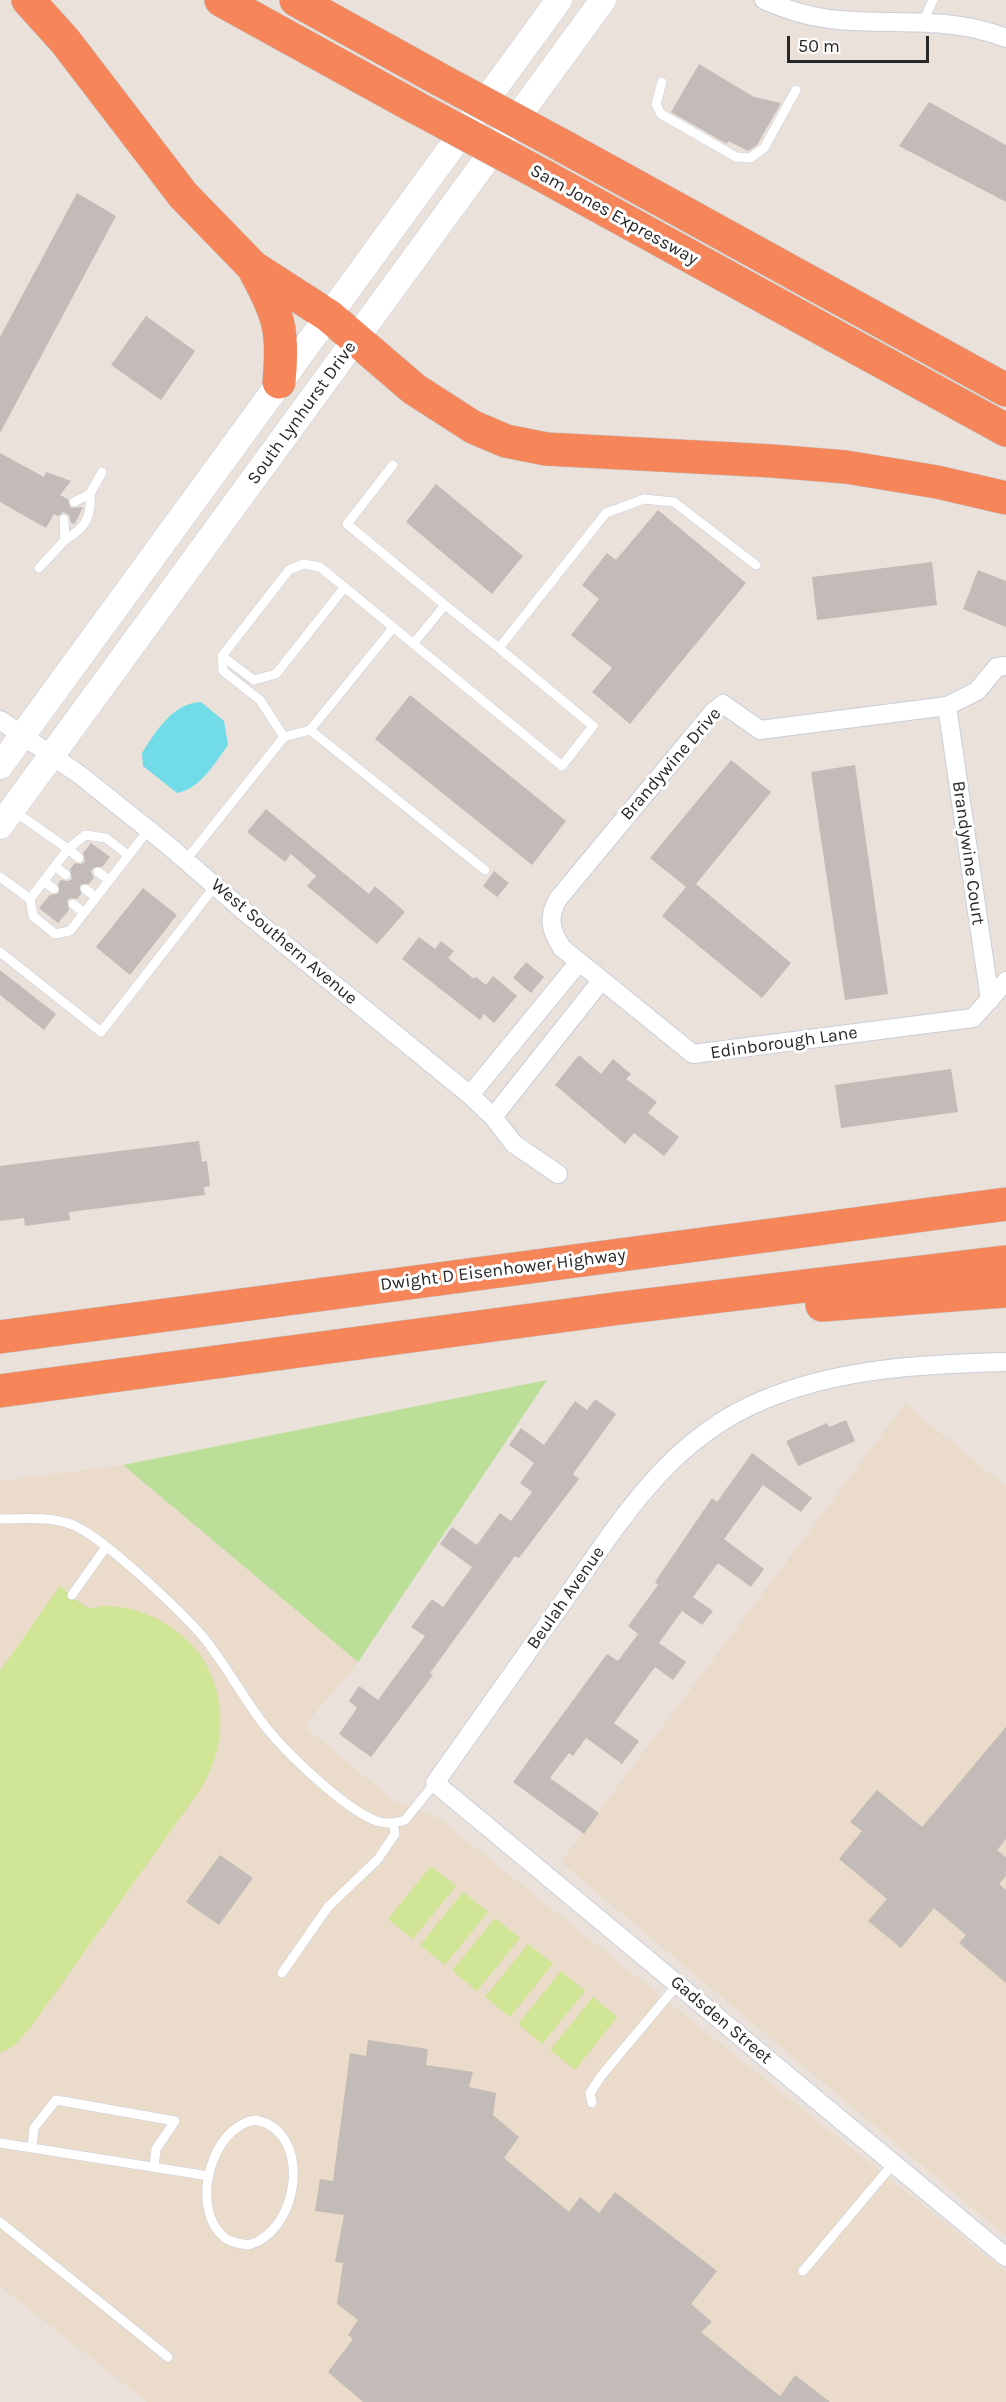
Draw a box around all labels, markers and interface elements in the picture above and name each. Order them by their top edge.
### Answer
scale bar [790,24,932,62]
text: 50 m [798,35,840,57]
street label: Sam Jones Expressway [526,160,702,270]
street label: South Lynhurst Drive [243,337,361,489]
street label: Brandywine Drive [616,703,726,825]
street label: Brandywine Court [947,780,989,926]
street label: West Southern Avenue [206,874,362,1010]
street label: Edinborough Lane [709,1022,859,1064]
street label: Dwight D Eisenhower Highway [379,1244,627,1296]
street label: Beulah Avenue [523,1542,609,1654]
street label: Gadsden Street [666,1971,776,2069]

